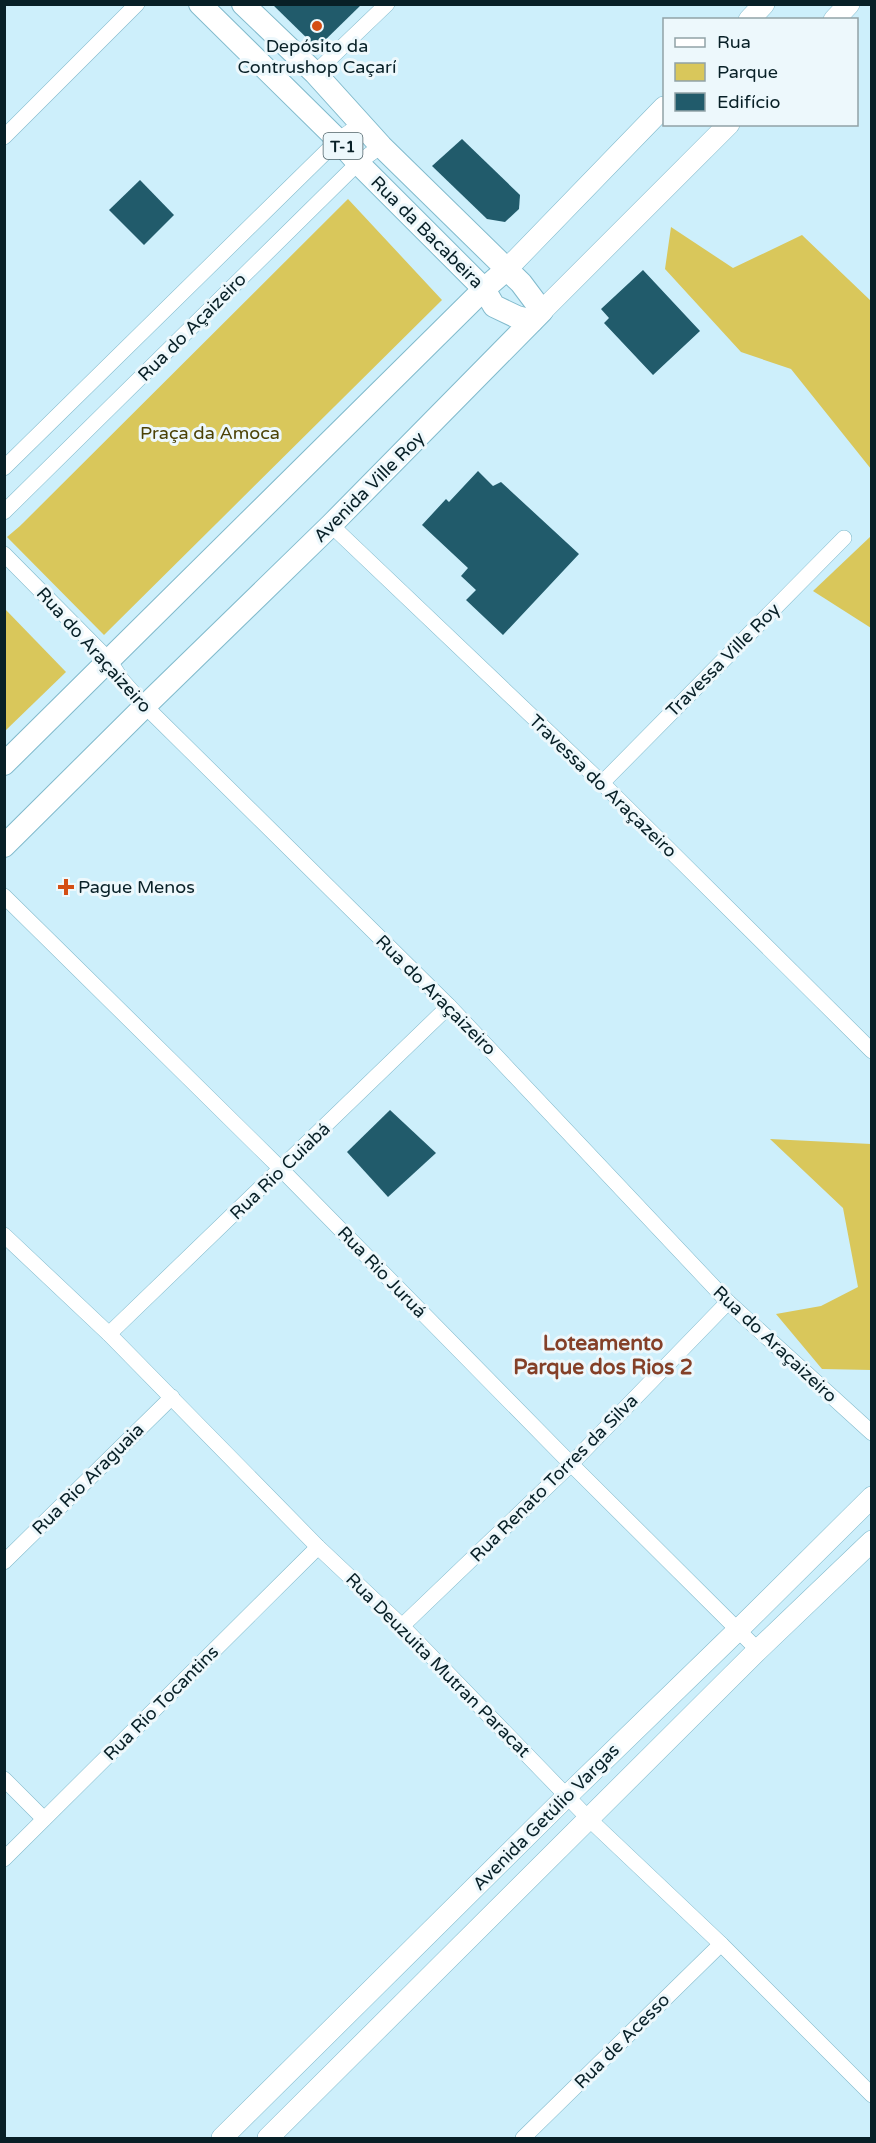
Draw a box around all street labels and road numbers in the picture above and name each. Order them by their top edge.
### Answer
road number: T-1 [324,133,362,159]
street label: Rua da Bacabeira [366,171,488,293]
street label: Rua do Açaizeiro [133,268,251,386]
street label: Avenida Ville Roy [309,427,429,547]
street label: Rua do Araçaizeiro [32,583,156,717]
street label: Travessa Ville Roy [661,598,785,722]
street label: Travessa do Araçazeiro [525,710,681,862]
street label: Rua do Araçaizeiro [371,930,501,1060]
street label: Rua Rio Cuiabá [225,1118,335,1224]
street label: Rua Rio Juruá [333,1222,431,1322]
street label: Rua do Araçaizeiro [709,1281,842,1407]
street label: Rua Renato Torres da Silva [466,1390,642,1566]
street label: Rua Rio Araguaia [28,1419,148,1539]
street label: Rua Deuzuita Mutran Paracat [341,1568,535,1762]
street label: Rua Rio Tocantins [99,1641,223,1765]
street label: Avenida Getúlio Vargas [468,1739,624,1895]
street label: Rua de Acesso [570,1989,674,2093]

